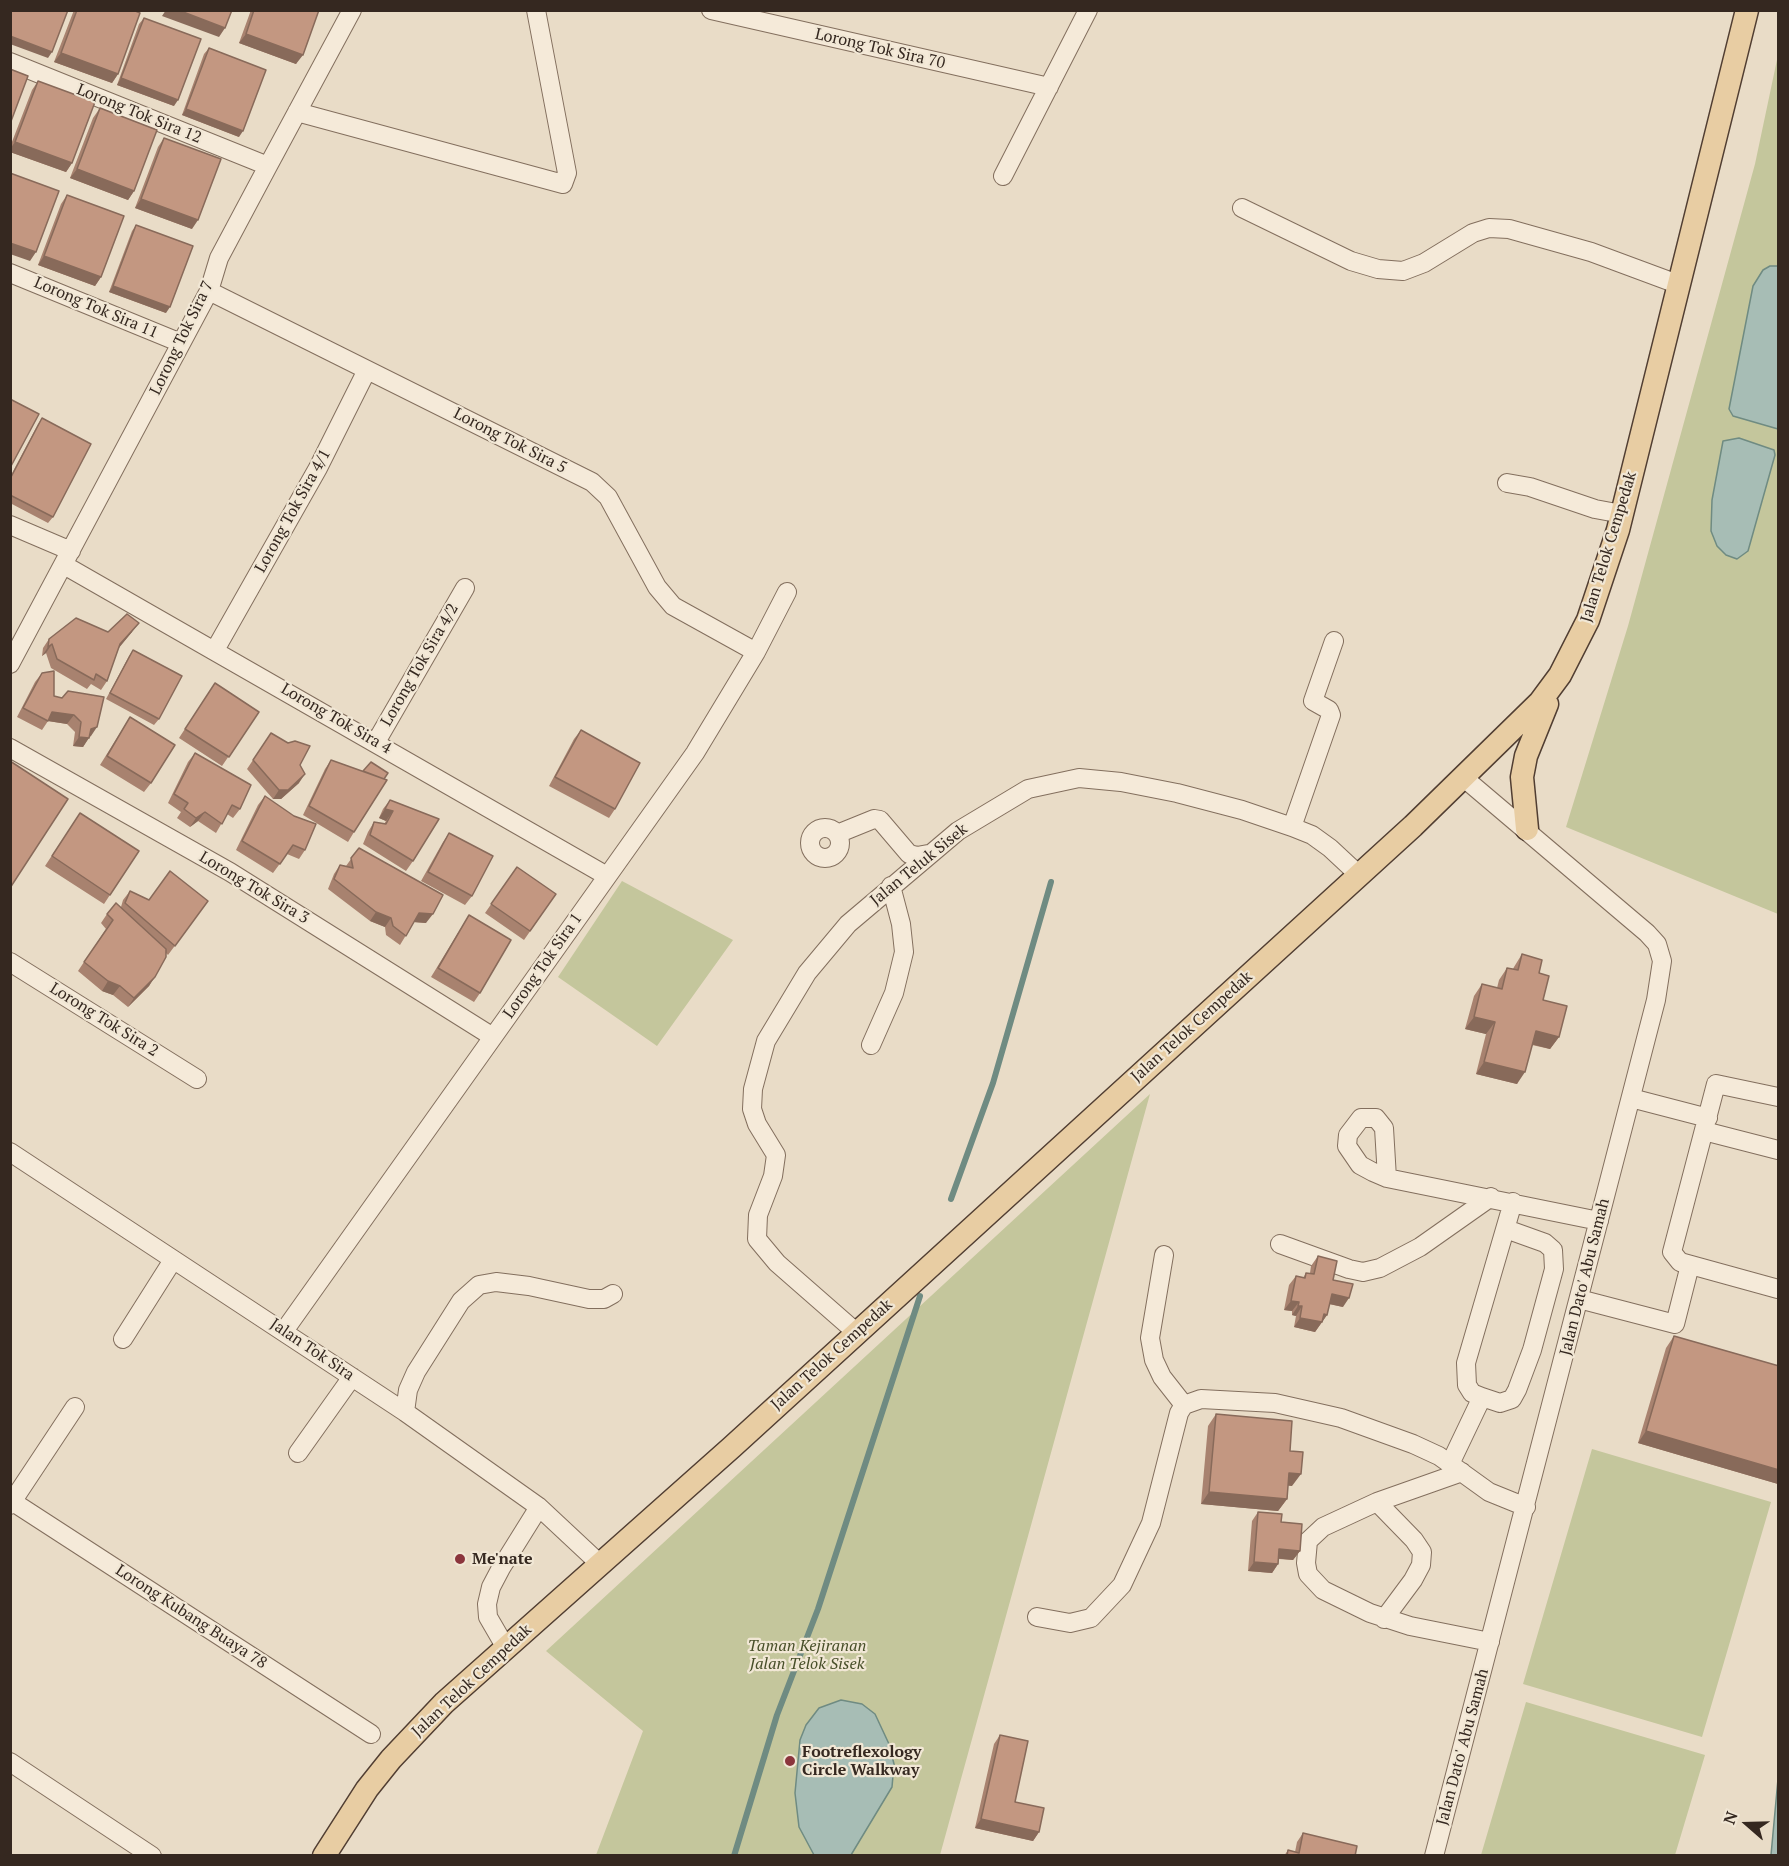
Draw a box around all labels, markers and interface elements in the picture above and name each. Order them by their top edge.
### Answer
street label: Lorong Tok Sira 70 [813,25,947,73]
street label: Lorong Tok Sira 12 [74,80,204,148]
street label: Lorong Tok Sira 11 [31,273,161,343]
street label: Lorong Tok Sira 7 [146,278,218,398]
street label: Lorong Tok Sira 5 [450,404,570,478]
street label: Lorong Tok Sira 4/1 [251,446,335,576]
street label: Jalan Telok Cempedak [1577,469,1641,625]
street label: Lorong Tok Sira 4/2 [377,600,463,730]
street label: Lorong Tok Sira 4 [277,680,395,758]
street label: Jalan Teluk Sisek [867,820,971,910]
street label: Lorong Tok Sira 3 [196,848,312,928]
street label: Lorong Tok Sira 1 [499,910,587,1022]
street label: Jalan Telok Cempedak [1127,967,1257,1087]
street label: Lorong Tok Sira 2 [46,979,162,1061]
street label: Jalan Dato' Abu Samah [1556,1196,1614,1358]
street label: Jalan Telok Cempedak [767,1295,897,1415]
street label: Jalan Tok Sira [266,1315,358,1385]
place label: Me'nate [472,1549,533,1569]
marker: Me'nate [453,1552,467,1566]
street label: Lorong Kubang Buaya 78 [112,1561,270,1673]
street label: Jalan Telok Cempedak [408,1621,536,1741]
park label: Taman Kejiranan Jalan Telok Sisek [748,1636,866,1674]
street label: Jalan Dato' Abu Samah [1433,1667,1493,1827]
place label: Footreflexology Circle Walkway [802,1742,921,1780]
marker: Footreflexology Circle Walkway [783,1754,797,1768]
north arrow [1717,1794,1777,1854]
text: N [1718,1808,1742,1827]

